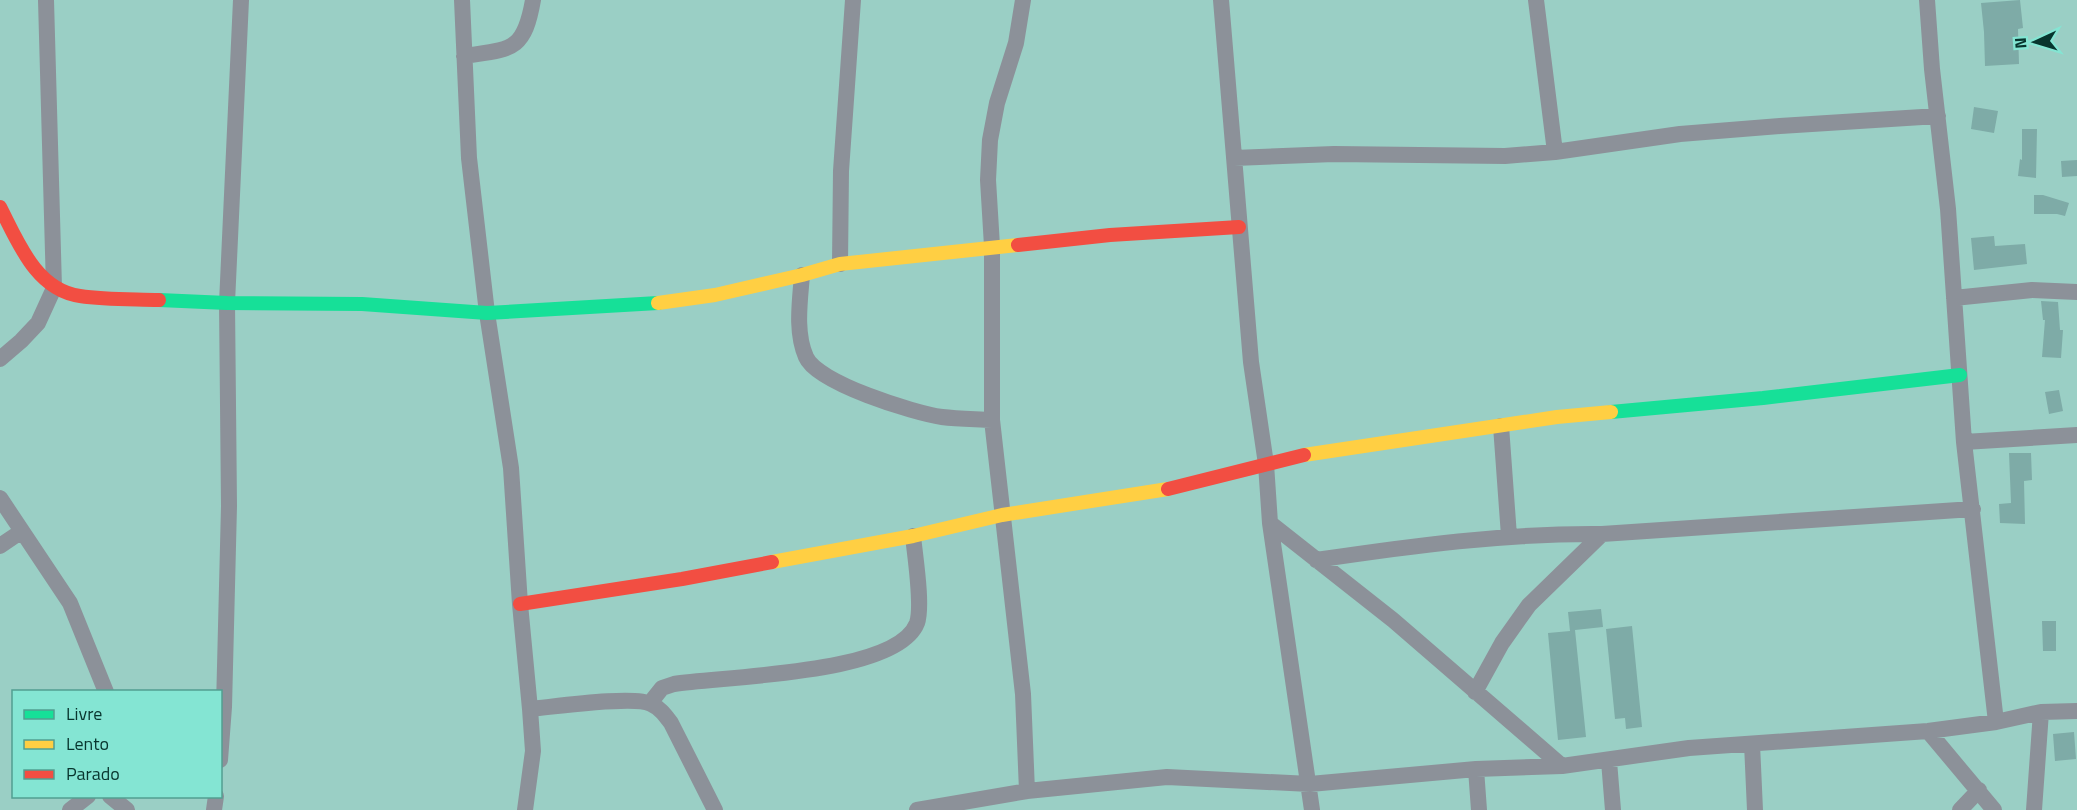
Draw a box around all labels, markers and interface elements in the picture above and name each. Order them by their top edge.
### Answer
north arrow [2005,12,2065,72]
text: N [2008,37,2032,49]
legend [12,690,222,798]
text: Livre [66,700,102,727]
text: Lento [66,730,109,757]
text: Parado [66,760,120,787]

